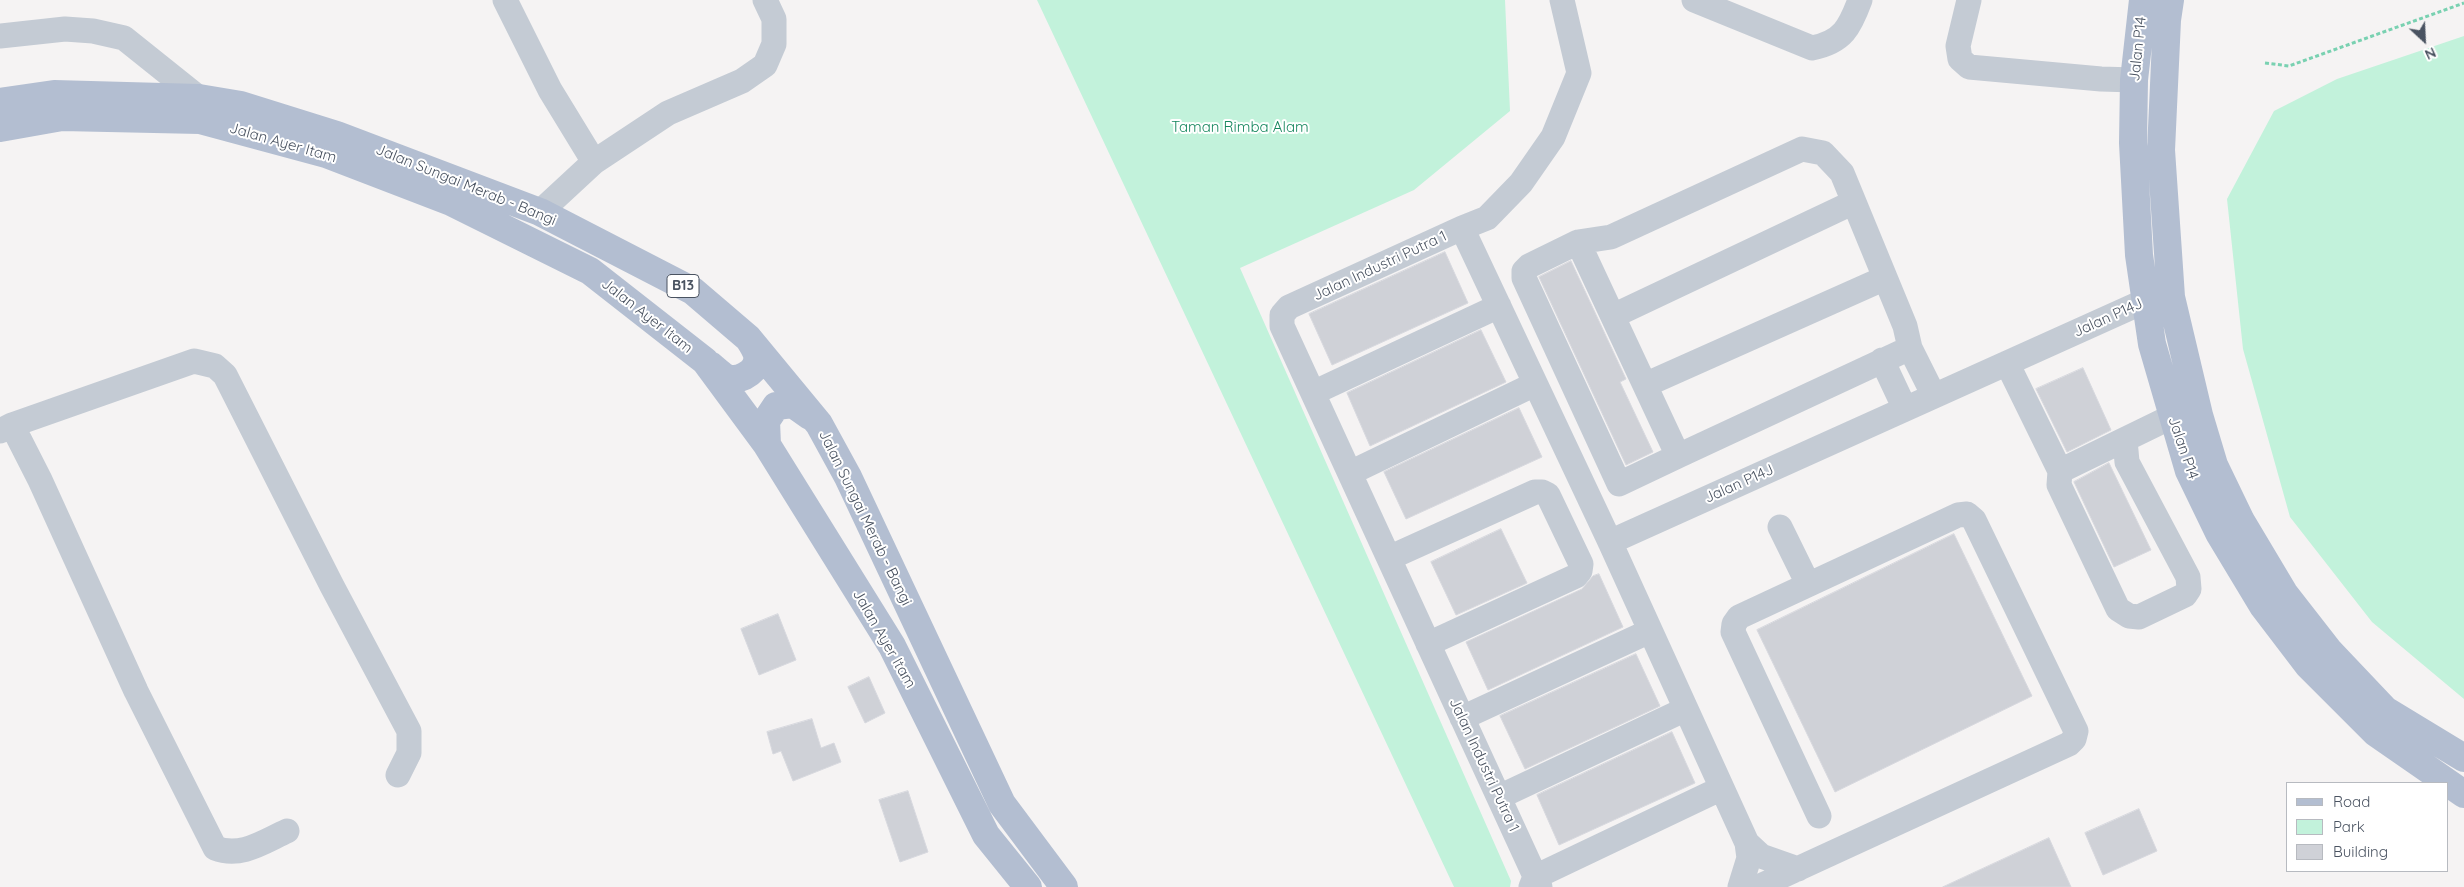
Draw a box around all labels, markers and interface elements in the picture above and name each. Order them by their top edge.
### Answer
north arrow [2399,15,2449,65]
street label: Jalan P14 [2126,16,2150,82]
text: N [2422,43,2439,64]
park label: Taman Rimba Alam [1171,118,1309,136]
street label: Jalan Ayer Itam [227,119,339,167]
street label: Jalan Sungai Merab - Bangi [373,140,559,230]
street label: Jalan Industri Putra 1 [1310,227,1450,305]
road number: B13 [667,274,699,298]
street label: Jalan Ayer Itam [598,275,696,357]
street label: Jalan P14J [2071,295,2145,341]
street label: Jalan P14 [2164,414,2202,482]
street label: Jalan Sungai Merab - Bangi [815,427,915,609]
street label: Jalan P14J [1702,461,1776,507]
street label: Jalan Ayer Itam [849,587,919,691]
street label: Jalan Industri Putra 1 [1445,695,1523,835]
legend [2286,782,2449,872]
text: Road [2333,792,2370,811]
text: Park [2333,817,2365,836]
text: Building [2333,842,2388,861]

